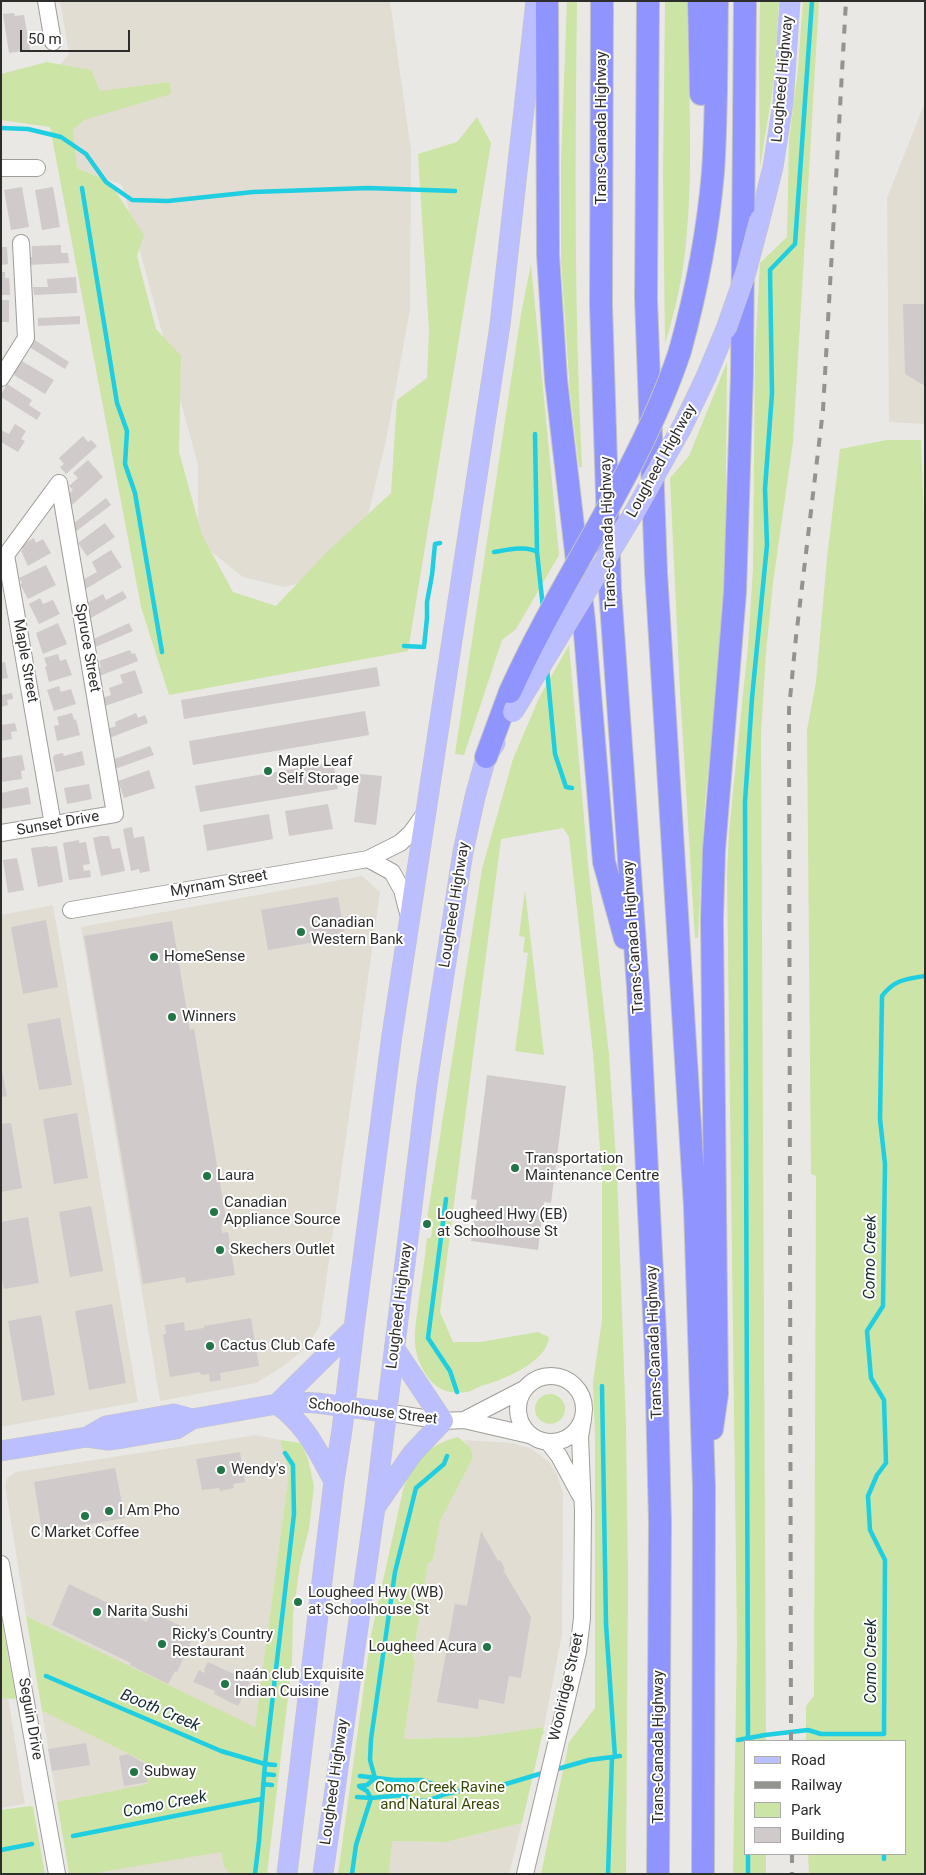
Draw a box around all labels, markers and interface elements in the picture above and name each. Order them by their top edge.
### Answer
street label: Lougheed Highway [768,15,798,143]
scale bar [22,20,132,52]
text: 50 m [28,30,62,48]
street label: Trans-Canada Highway [593,51,611,205]
street label: Lougheed Highway [623,401,701,521]
street label: Trans-Canada Highway [597,456,621,610]
street label: Spruce Street [70,602,104,694]
street label: Maple Street [9,618,41,704]
place label: Maple Leaf Self Storage [278,753,359,788]
marker: Maple Leaf Self Storage [262,765,274,777]
street label: Sunset Drive [15,808,101,840]
street label: Lougheed Highway [436,841,474,969]
street label: Trans-Canada Highway [620,860,648,1014]
street label: Myrnam Street [169,867,269,901]
place label: Canadian Western Bank [311,914,403,949]
marker: Canadian Western Bank [295,926,307,938]
place label: HomeSense [164,948,245,966]
marker: HomeSense [148,951,160,963]
place label: Winners [182,1008,236,1026]
marker: Winners [166,1011,178,1023]
place label: Transportation Maintenance Centre [525,1150,659,1185]
marker: Transportation Maintenance Centre [509,1162,521,1174]
place label: Laura [217,1167,254,1185]
marker: Laura [201,1170,213,1182]
place label: Canadian Appliance Source [224,1194,340,1229]
marker: Canadian Appliance Source [208,1206,220,1218]
place label: Lougheed Hwy (EB) at Schoolhouse St [437,1206,568,1241]
water label: Como Creek [861,1214,881,1300]
marker: Lougheed Hwy (EB) at Schoolhouse St [421,1218,433,1230]
place label: Skechers Outlet [230,1241,335,1259]
street label: Lougheed Highway [383,1242,417,1370]
marker: Skechers Outlet [214,1244,226,1256]
street label: Trans-Canada Highway [643,1265,667,1419]
place label: Cactus Club Cafe [220,1337,335,1355]
marker: Cactus Club Cafe [204,1340,216,1352]
street label: Schoolhouse Street [307,1395,439,1429]
place label: Wendy's [231,1461,286,1479]
marker: Wendy's [215,1464,227,1476]
place label: I Am Pho [119,1502,180,1520]
marker: I Am Pho [103,1505,115,1517]
marker: C Market Coffee [79,1510,91,1522]
place label: C Market Coffee [31,1524,139,1542]
place label: Lougheed Hwy (WB) at Schoolhouse St [308,1584,444,1619]
marker: Lougheed Hwy (WB) at Schoolhouse St [292,1596,304,1608]
place label: Narita Sushi [107,1603,188,1621]
marker: Narita Sushi [91,1606,103,1618]
water label: Como Creek [862,1619,882,1703]
place label: Ricky's Country Restaurant [172,1626,273,1661]
street label: Woolridge Street [546,1631,588,1743]
marker: Ricky's Country Restaurant [156,1638,168,1650]
place label: Lougheed Acura [368,1638,477,1656]
marker: Lougheed Acura [481,1641,493,1653]
place label: naán club Exquisite Indian Cuisine [235,1666,364,1701]
street label: Trans-Canada Highway [650,1670,668,1824]
street label: Seguin Drive [14,1677,46,1761]
marker: naán club Exquisite Indian Cuisine [219,1678,231,1690]
water label: Booth Creek [117,1686,203,1736]
street label: Lougheed Highway [317,1718,353,1846]
legend [744,1740,906,1855]
text: Road [791,1751,825,1769]
place label: Subway [144,1763,196,1781]
marker: Subway [128,1766,140,1778]
text: Railway [791,1776,842,1794]
park label: Como Creek Ravine and Natural Areas [375,1779,505,1814]
water label: Como Creek [122,1787,208,1823]
text: Park [791,1801,821,1819]
text: Building [791,1826,845,1844]

